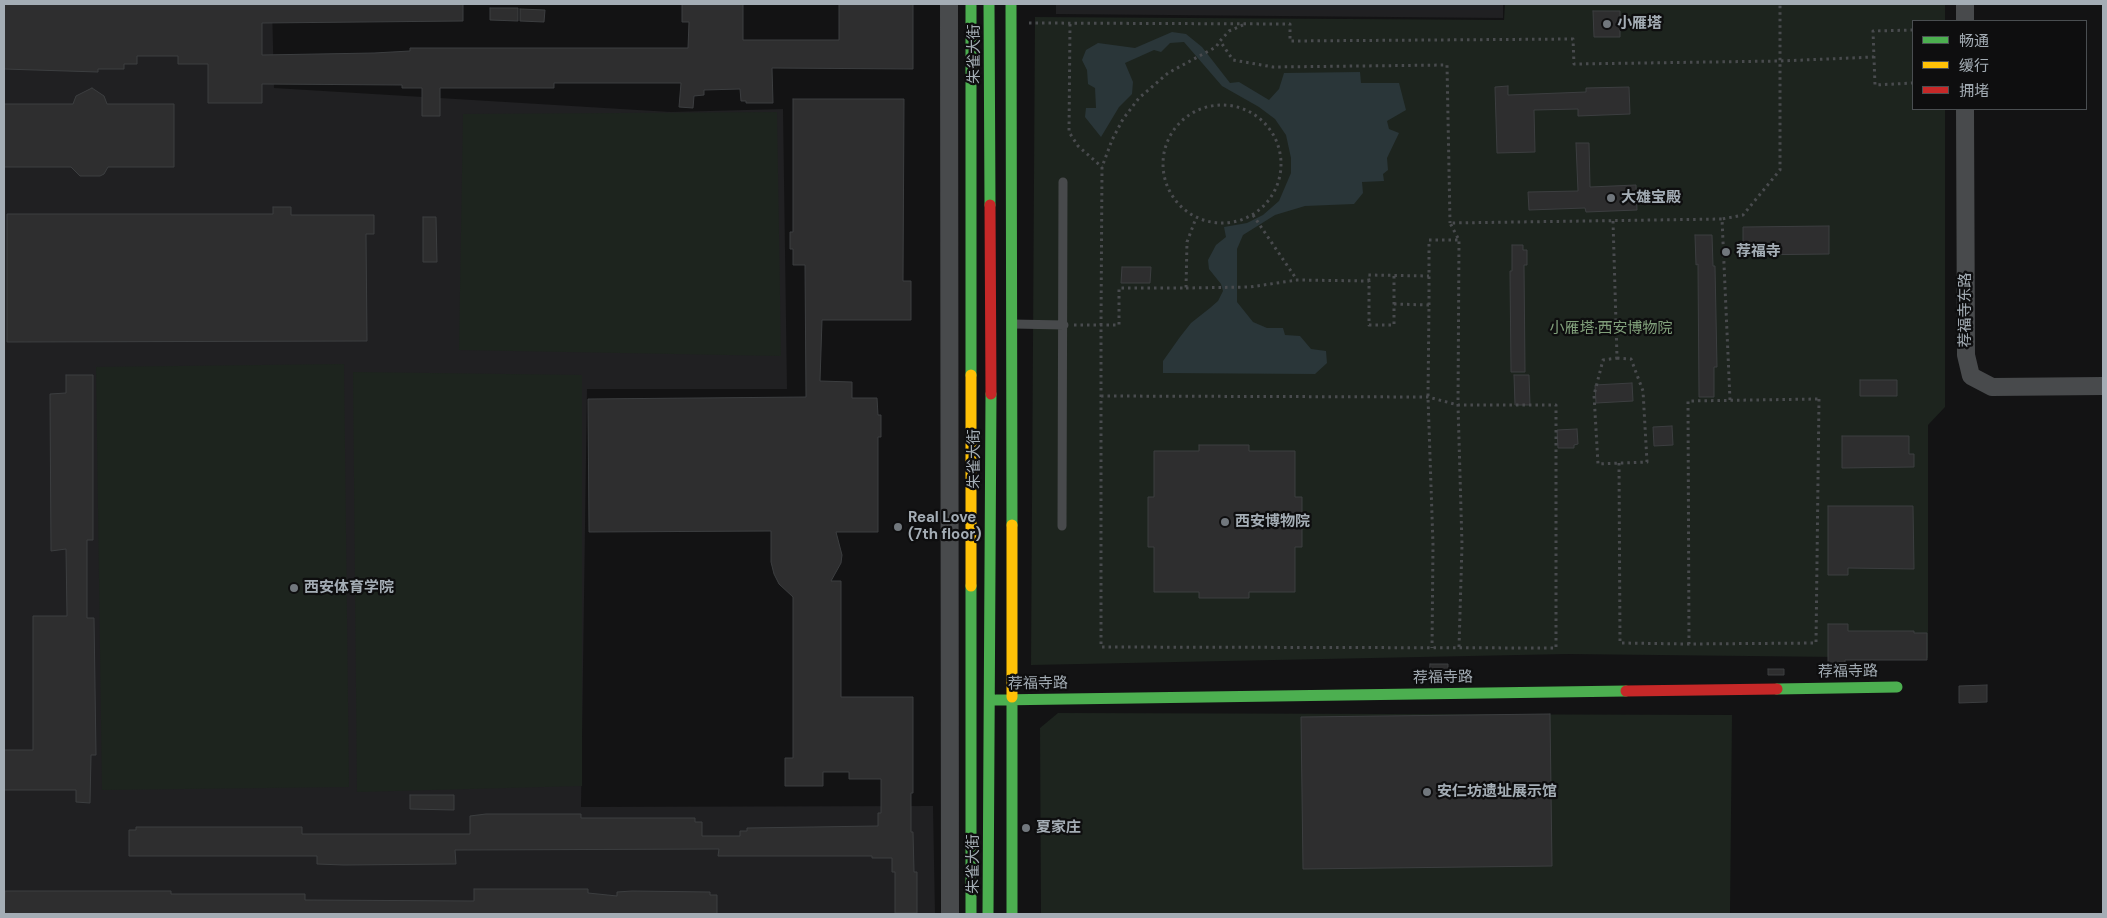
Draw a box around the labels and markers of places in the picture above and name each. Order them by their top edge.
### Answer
place label: 小雁塔 [1617,15,1662,33]
marker: 小雁塔 [1601,18,1613,30]
place label: 大雄宝殿 [1621,189,1681,207]
marker: 大雄宝殿 [1605,192,1617,204]
place label: 荐福寺 [1736,243,1781,261]
marker: 荐福寺 [1720,246,1732,258]
place label: Real Love (7th floor) [908,509,981,544]
place label: 西安博物院 [1235,513,1310,531]
marker: 西安博物院 [1219,516,1231,528]
marker: Real Love (7th floor) [892,521,904,533]
place label: 西安体育学院 [304,579,394,597]
marker: 西安体育学院 [288,582,300,594]
place label: 安仁坊遗址展示馆 [1437,783,1557,801]
marker: 安仁坊遗址展示馆 [1421,786,1433,798]
place label: 夏家庄 [1036,819,1081,837]
marker: 夏家庄 [1020,822,1032,834]

